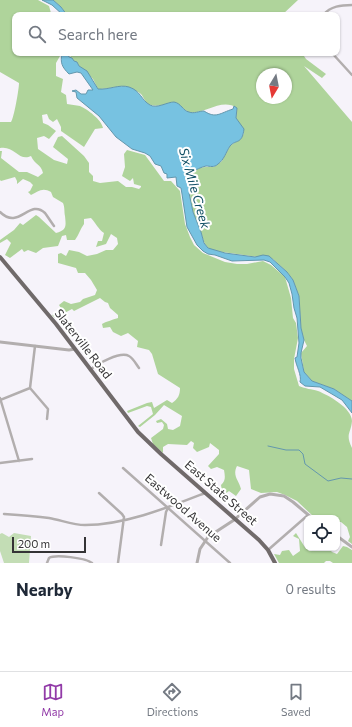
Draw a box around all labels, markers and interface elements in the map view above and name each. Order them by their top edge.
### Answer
search box [12,12,340,56]
icon: search [26,23,48,45]
text: Search here [58,25,137,43]
north arrow [256,68,292,104]
water label: Six Mile Creek [176,146,214,231]
street label: Slaterville Road [52,306,115,381]
street label: East State Street [183,457,261,528]
street label: Eastwood Avenue [143,470,225,544]
map controls [304,515,340,551]
button: locate [304,515,340,551]
scale bar [12,535,86,554]
text: 200 m [18,537,50,550]
text: Nearby [16,579,73,600]
text: 0 results [285,581,336,597]
tab: Map [41,681,64,718]
tab: Directions [147,681,198,718]
tab: Saved [281,681,311,718]

